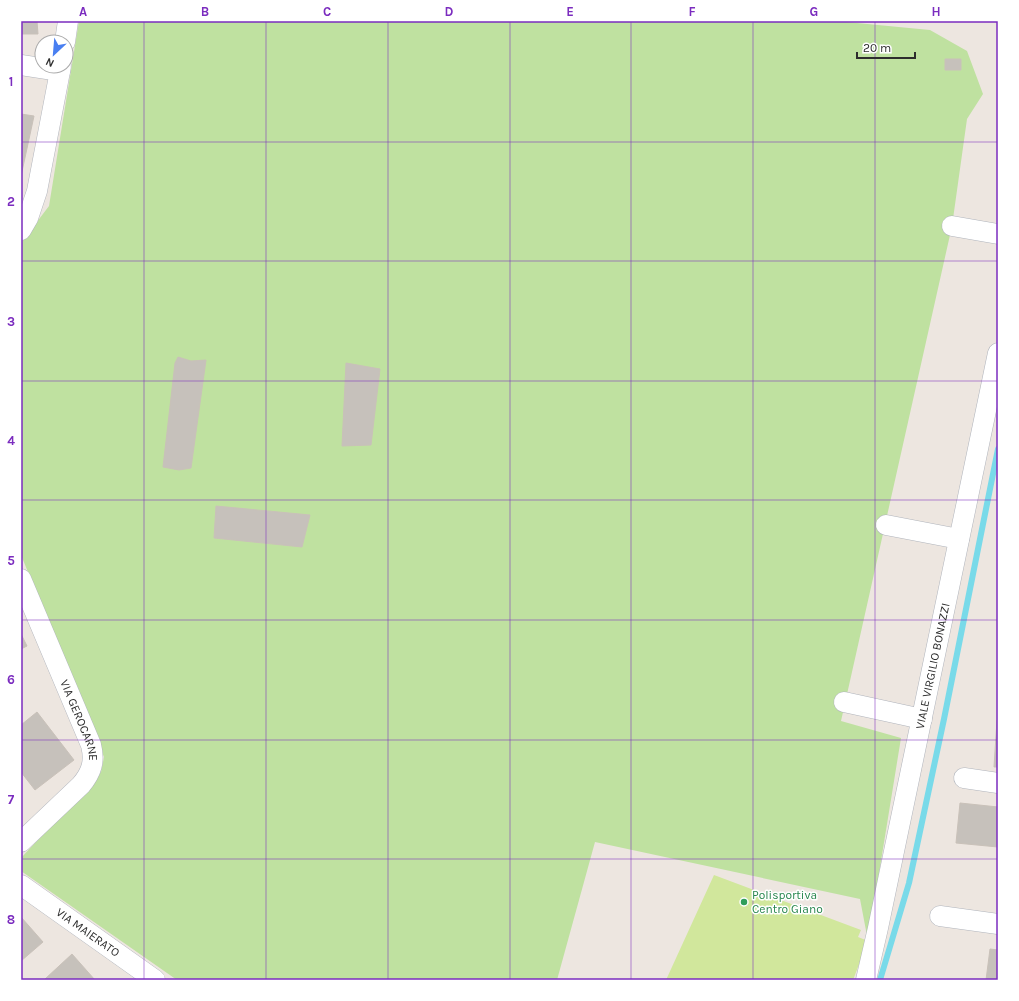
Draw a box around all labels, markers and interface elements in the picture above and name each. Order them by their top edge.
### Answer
text: A [79,4,87,19]
text: B [201,4,209,19]
text: C [323,4,331,19]
text: D [445,4,454,19]
text: E [566,4,574,19]
text: F [688,4,696,19]
text: G [810,4,818,19]
text: H [931,4,941,19]
north arrow [34,34,74,74]
scale bar [857,34,915,60]
text: 20 m [863,41,891,55]
text: N [43,55,56,70]
text: 1 [9,74,13,89]
text: 2 [7,194,15,209]
text: 3 [7,314,15,329]
text: 4 [7,433,15,448]
text: 5 [7,553,15,568]
street label: VIALE VIRGILIO BONAZZI [913,602,953,730]
text: 6 [7,672,15,687]
street label: VIA GEROCARNE [57,678,100,761]
text: 7 [8,792,15,807]
place label: Polisportiva Centro Giano [752,888,823,916]
marker: Polisportiva Centro Giano [739,897,749,907]
street label: VIA MAIERATO [53,905,123,960]
text: 8 [7,912,15,927]

